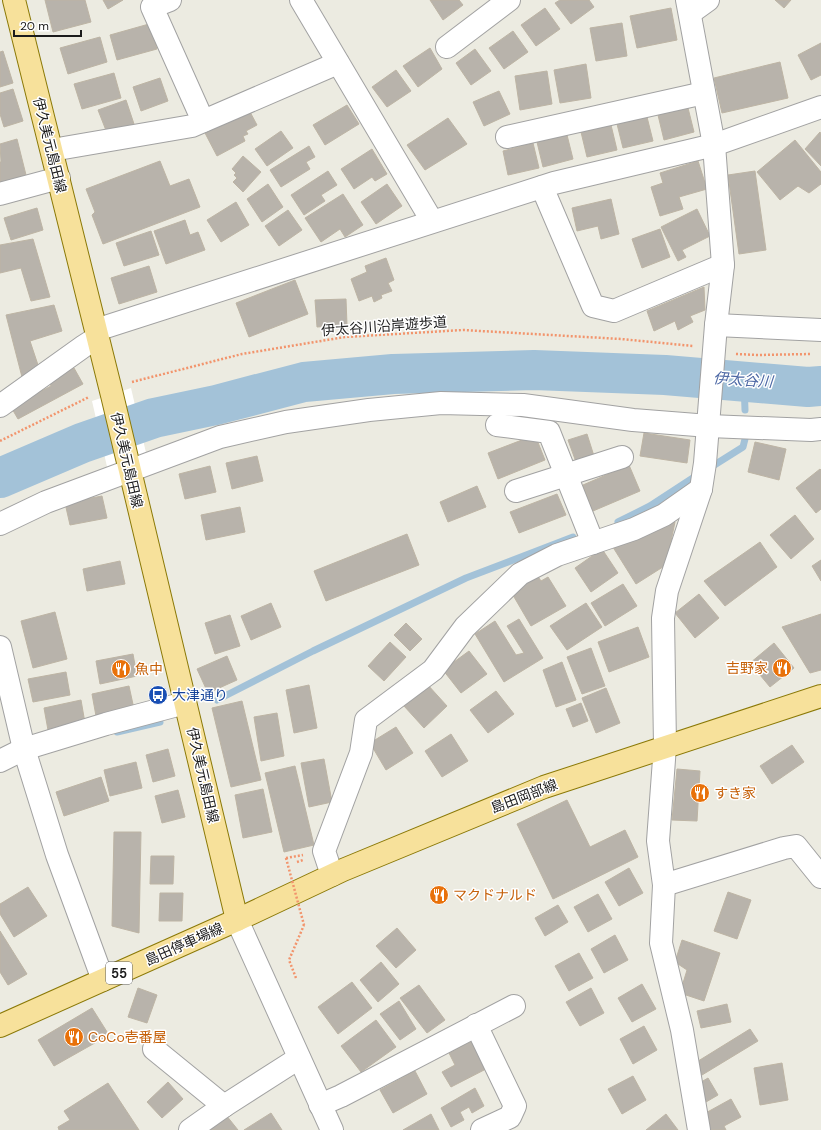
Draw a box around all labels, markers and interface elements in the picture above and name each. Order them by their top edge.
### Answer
scale bar [14,12,81,38]
text: 20 m [20,18,49,34]
street label: 伊久美元島田線 [29,95,71,195]
street label: 伊太谷川沿岸遊歩道 [321,313,447,339]
water label: 伊太谷川 [712,368,776,392]
street label: 伊久美元島田線 [107,410,147,510]
restaurant icon: 吉野家 [771,657,793,679]
restaurant icon: 魚中 [110,658,132,680]
place label: 吉野家 [726,659,768,677]
place label: 魚中 [135,660,163,678]
bus stop icon: 大津通り [147,684,169,706]
place label: 大津通り [172,686,228,704]
street label: 伊久美元島田線 [183,725,223,825]
street label: 島田岡部線 [488,775,560,817]
restaurant icon: すき家 [689,782,711,804]
place label: すき家 [714,784,756,802]
restaurant icon: マクドナルド [428,884,450,906]
place label: マクドナルド [453,886,537,904]
street label: 島田停車場線 [142,919,226,969]
road number: 55 [106,962,132,984]
restaurant icon: CoCo壱番屋 [63,1026,85,1048]
place label: CoCo壱番屋 [88,1028,167,1046]

